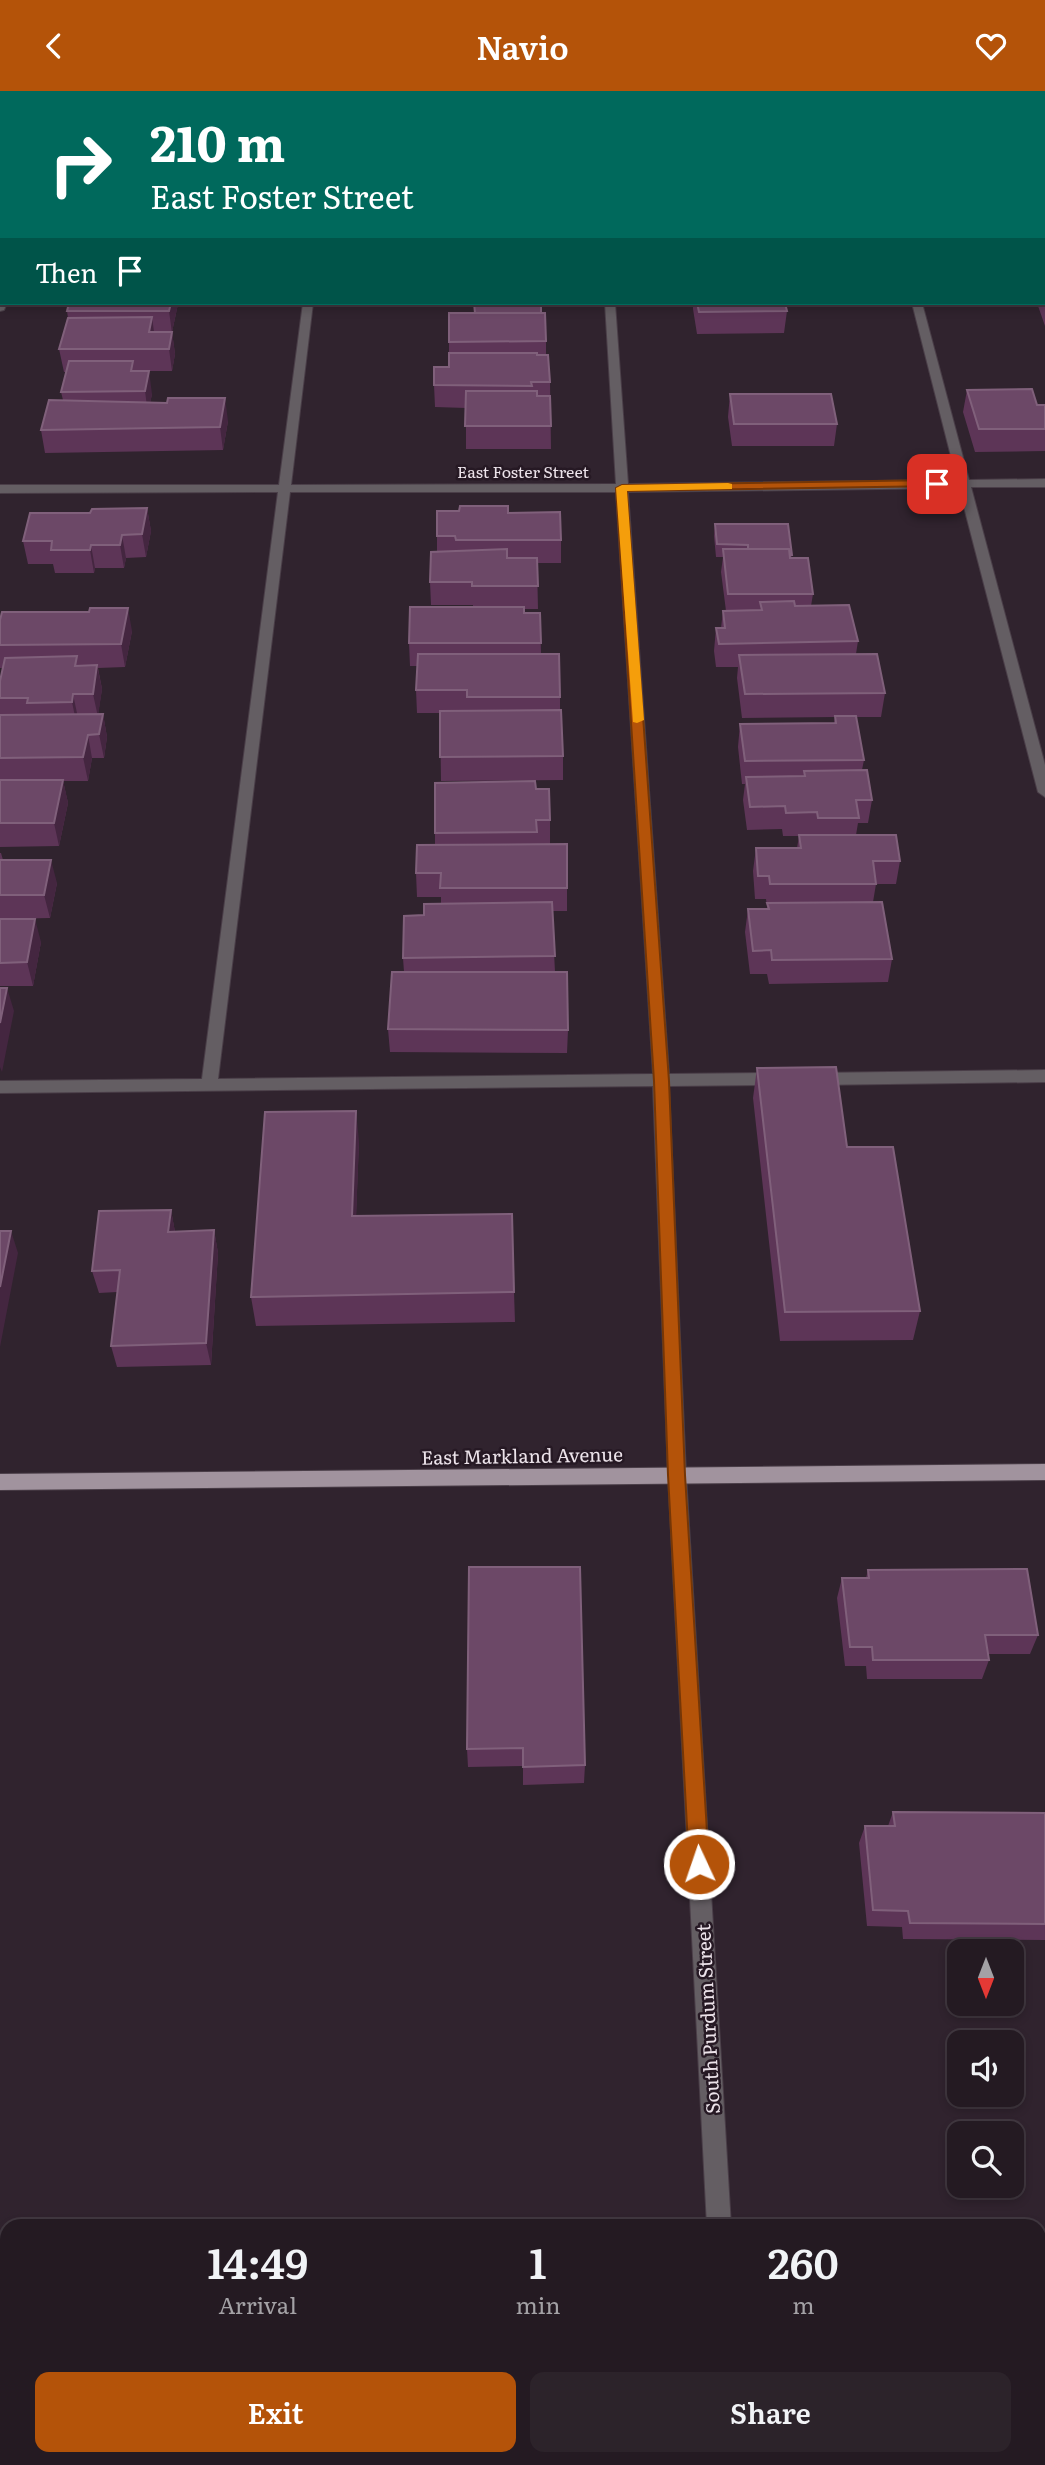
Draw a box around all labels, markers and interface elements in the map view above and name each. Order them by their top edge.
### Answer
text: Navio [476,22,569,70]
icon: back [35,27,73,65]
icon: heart [972,27,1010,65]
text: 210 m [150,104,285,177]
icon: right [35,119,126,210]
text: East Foster Street [150,171,414,219]
text: Then [35,252,97,291]
icon: arrive [111,252,149,290]
pin [907,454,967,514]
street label: East Foster Street [457,459,589,483]
icon: arrive [918,465,956,503]
street label: East Markland Avenue [421,1439,623,1471]
position arrow [662,1827,736,1901]
street label: South Purdum Street [688,1923,726,2115]
north arrow [947,1939,1024,2016]
map controls [947,1939,1024,2198]
button: sound [947,2030,1024,2107]
button: search [947,2121,1024,2198]
text: 14:49 [207,2230,308,2292]
text: 1 [529,2230,547,2292]
text: 260 [768,2230,839,2292]
text: Arrival [218,2287,297,2321]
text: min [515,2287,561,2321]
text: m [792,2287,814,2321]
button: Exit [35,2372,516,2452]
button: Share [530,2372,1011,2452]

